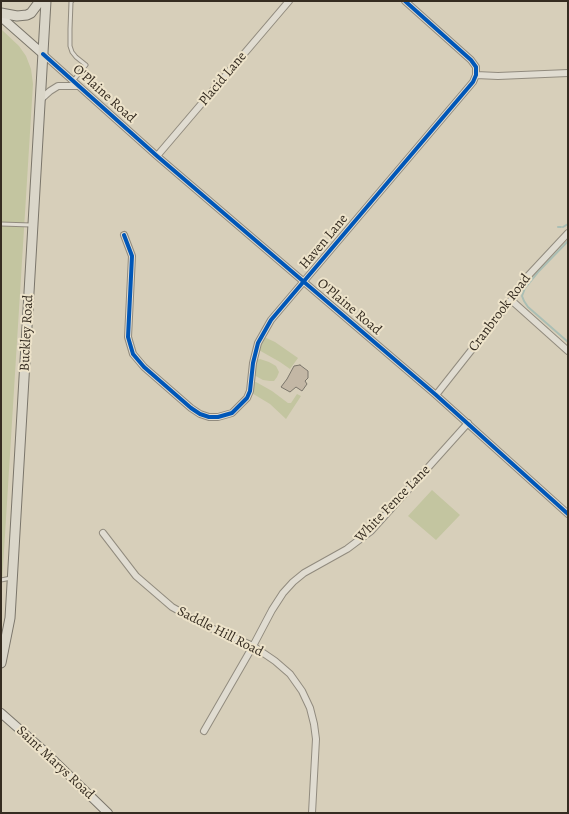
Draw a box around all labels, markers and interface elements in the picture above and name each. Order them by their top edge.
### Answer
street label: Placid Lane [196,49,250,109]
street label: O'Plaine Road [69,61,139,127]
street label: Haven Lane [296,211,352,273]
street label: Cranbrook Road [465,271,535,355]
street label: O'Plaine Road [313,275,385,339]
street label: Buckley Road [17,294,37,372]
street label: White Fence Lane [352,462,434,546]
street label: Saddle Hill Road [174,603,266,661]
street label: Saint Marys Road [13,723,97,803]

